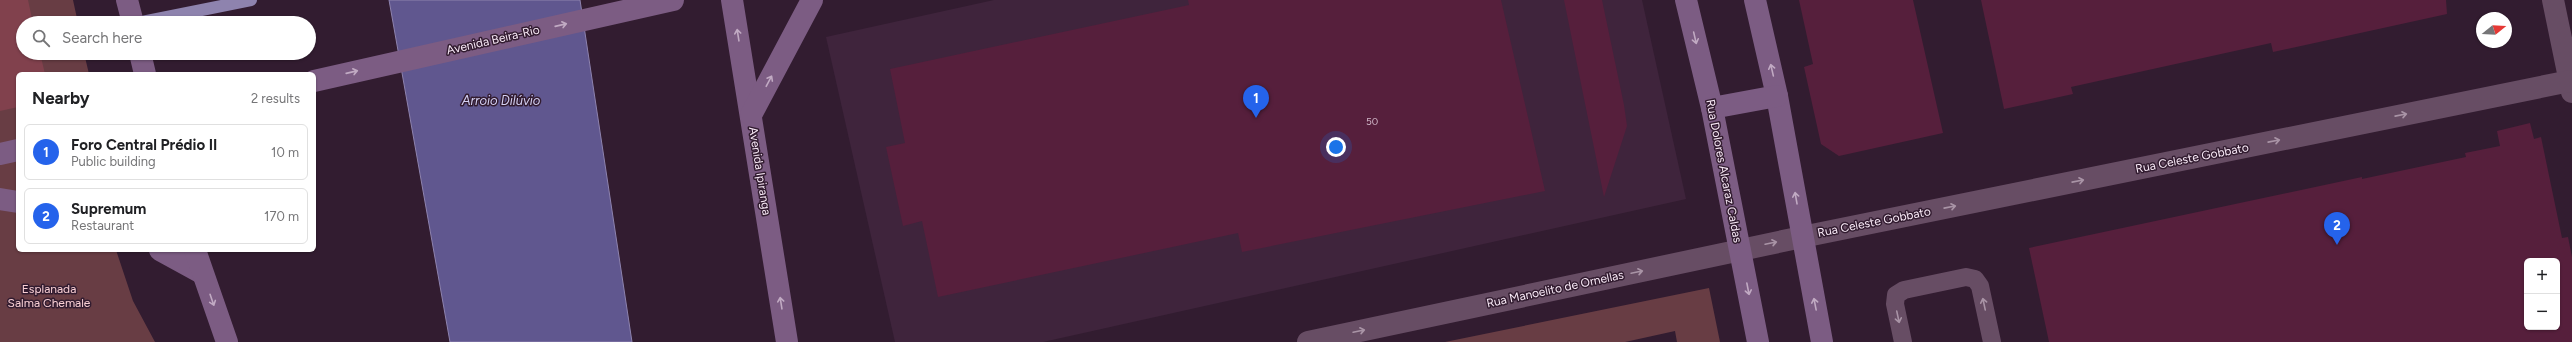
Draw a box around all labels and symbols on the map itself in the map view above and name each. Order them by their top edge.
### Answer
north arrow [2476,12,2512,48]
one-way arrow [554,20,567,28]
street label: Avenida Beira-Rio [445,22,541,58]
one-way arrow [734,29,742,42]
one-way arrow [1692,31,1700,44]
one-way arrow [1767,64,1775,77]
one-way arrow [345,68,358,75]
one-way arrow [766,75,773,87]
pin: 1 [1243,85,1269,118]
water label: Arroio Dilúvio [461,93,541,108]
street label: Rua Dolores Alcaraz Caldas [1703,98,1745,244]
one-way arrow [2394,111,2407,119]
house number: 50 [1366,115,1378,128]
street label: Avenida Ipiranga [746,126,774,216]
your location [1326,137,1346,157]
one-way arrow [2267,137,2280,145]
street label: Rua Celeste Gobbato [2134,140,2250,176]
one-way arrow [2071,176,2084,184]
one-way arrow [1791,192,1799,205]
one-way arrow [1944,202,1957,210]
street label: Rua Celeste Gobbato [1816,204,1932,240]
pin: 2 [2324,212,2350,245]
one-way arrow [1764,239,1777,247]
street label: Rua Manoelito de Ornellas [1485,268,1625,310]
one-way arrow [1630,268,1643,276]
park label: Esplanada Salma Chemale [8,282,91,310]
one-way arrow [1744,282,1752,295]
one-way arrow [208,294,216,306]
one-way arrow [777,297,785,310]
one-way arrow [1811,298,1819,311]
one-way arrow [1979,298,1987,311]
one-way arrow [1894,310,1902,323]
one-way arrow [1353,327,1366,335]

